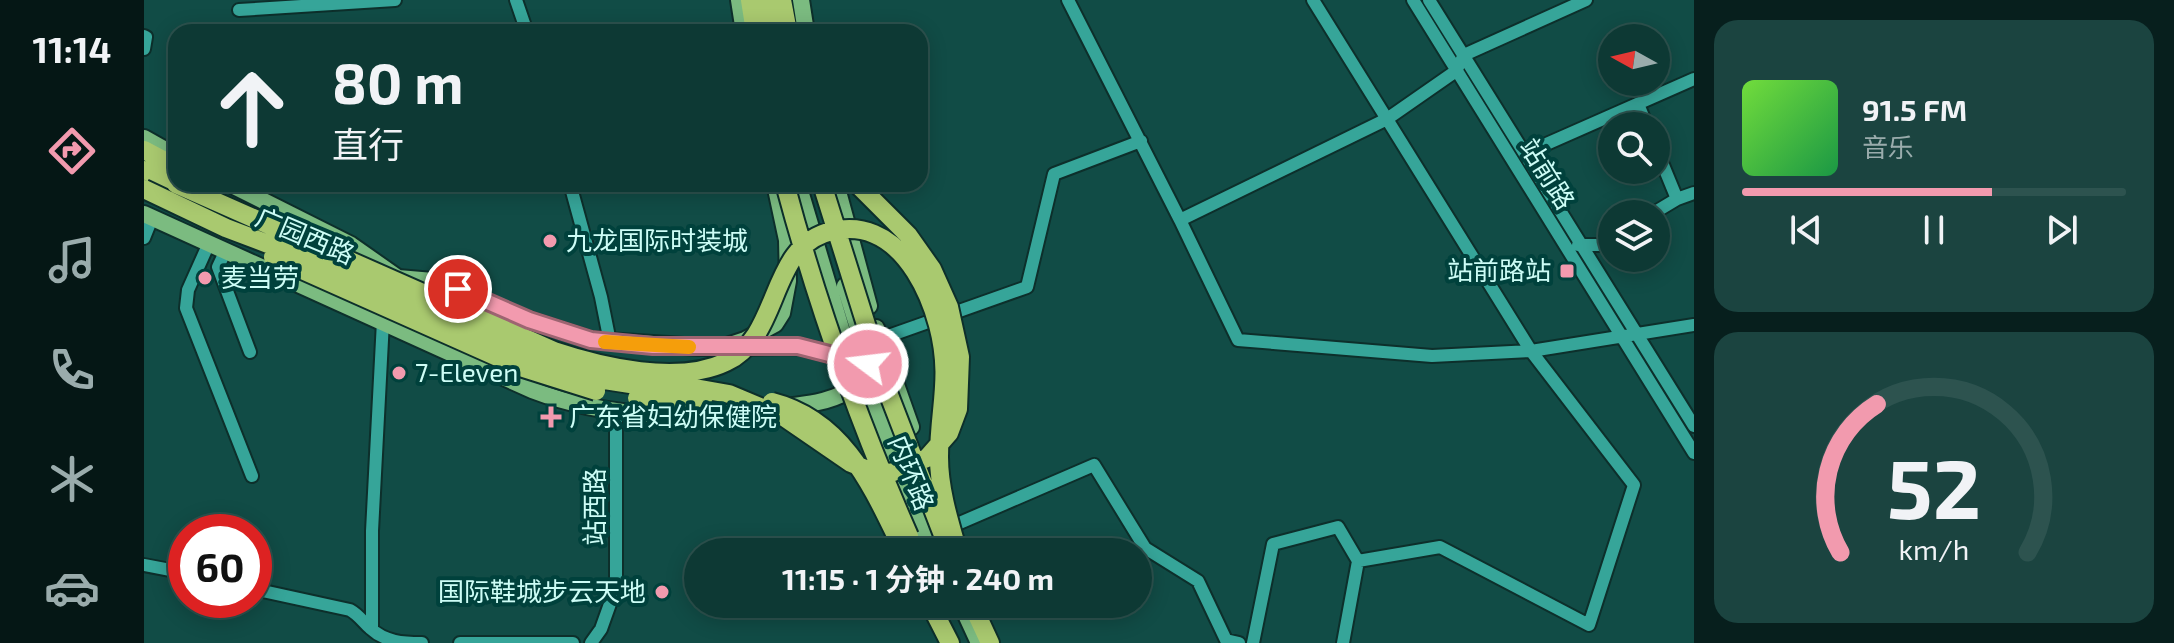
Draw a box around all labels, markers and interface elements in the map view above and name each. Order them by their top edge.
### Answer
north arrow [1598,24,1670,96]
map controls [1598,24,1670,272]
text: 11:14 [33,27,111,70]
text: 80 m [332,48,464,115]
icon: ahead [200,56,304,160]
text: 91.5 FM [1862,91,1967,127]
button: search [1598,112,1670,184]
text: 直行 [332,122,404,165]
icon: directions [44,123,100,179]
text: 音乐 [1862,131,1914,162]
street label: 站前路 [1514,132,1582,214]
street label: 广园西路 [252,200,360,269]
button: layers [1598,200,1670,272]
icon: previous [1784,208,1828,252]
icon: pause [1912,208,1956,252]
icon: next [2040,208,2084,252]
place label: 九龙国际时装城 [566,224,748,255]
icon: music [44,232,100,288]
marker: 九龙国际时装城 [541,232,559,250]
place label: 站前路站 [1447,254,1551,285]
pin [424,255,492,323]
place label: 麦当劳 [221,261,299,292]
marker: 站前路站 [1558,262,1576,280]
icon: arrive [436,267,480,311]
marker: 麦当劳 [196,269,214,287]
position arrow [826,322,910,406]
icon: phone [44,342,100,398]
place label: 7-Eleven [415,356,518,387]
marker: 7-Eleven [390,364,408,382]
place label: 广东省妇幼保健院 [569,400,777,431]
marker: 广东省妇幼保健院 [540,406,562,428]
street label: 内环路 [883,430,941,514]
text: 52 [1887,436,1981,536]
icon: climate [44,451,100,507]
street label: 站西路 [578,468,609,546]
speed limit sign: 60 [168,514,272,618]
text: km/h [1899,531,1969,566]
icon: car [44,560,100,616]
text: 11:15 · 1 分钟 · 240 m [782,560,1054,596]
place label: 国际鞋城步云天地 [438,575,646,606]
marker: 国际鞋城步云天地 [653,583,671,601]

